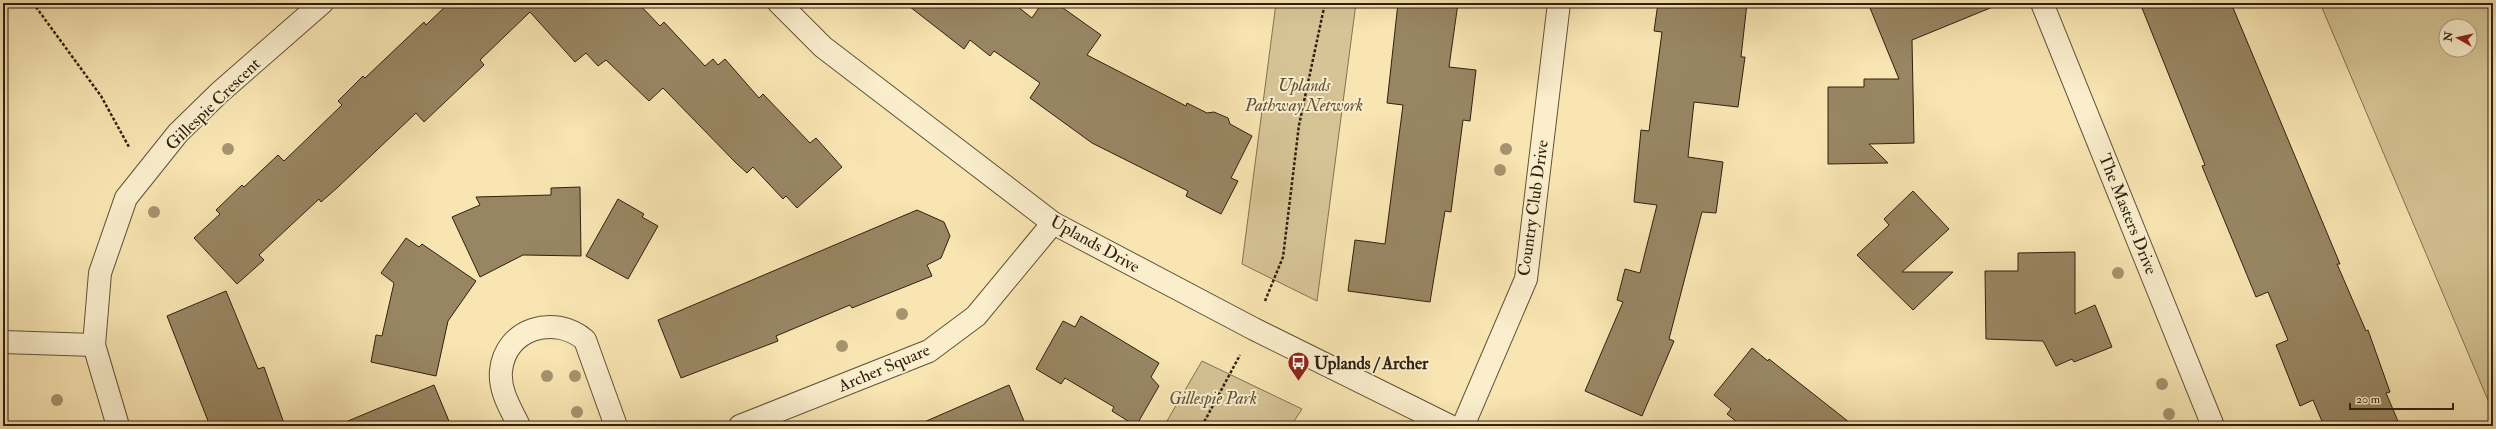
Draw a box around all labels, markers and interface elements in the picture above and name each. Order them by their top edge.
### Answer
north arrow [2438,18,2478,58]
text: N [2441,30,2456,43]
street label: Gillespie Crescent [161,53,266,155]
park label: Uplands Pathway Network [1244,75,1363,116]
street label: Country Club Drive [1513,139,1554,278]
street label: The Masters Drive [2094,150,2162,278]
street label: Uplands Drive [1046,211,1143,278]
street label: Archer Square [834,339,933,397]
bus stop icon: Uplands / Archer [1285,350,1311,383]
place label: Uplands / Archer [1314,353,1429,375]
scale bar [2350,385,2453,411]
park label: Gillespie Park [1169,388,1257,409]
text: 20 m [2356,392,2381,407]

